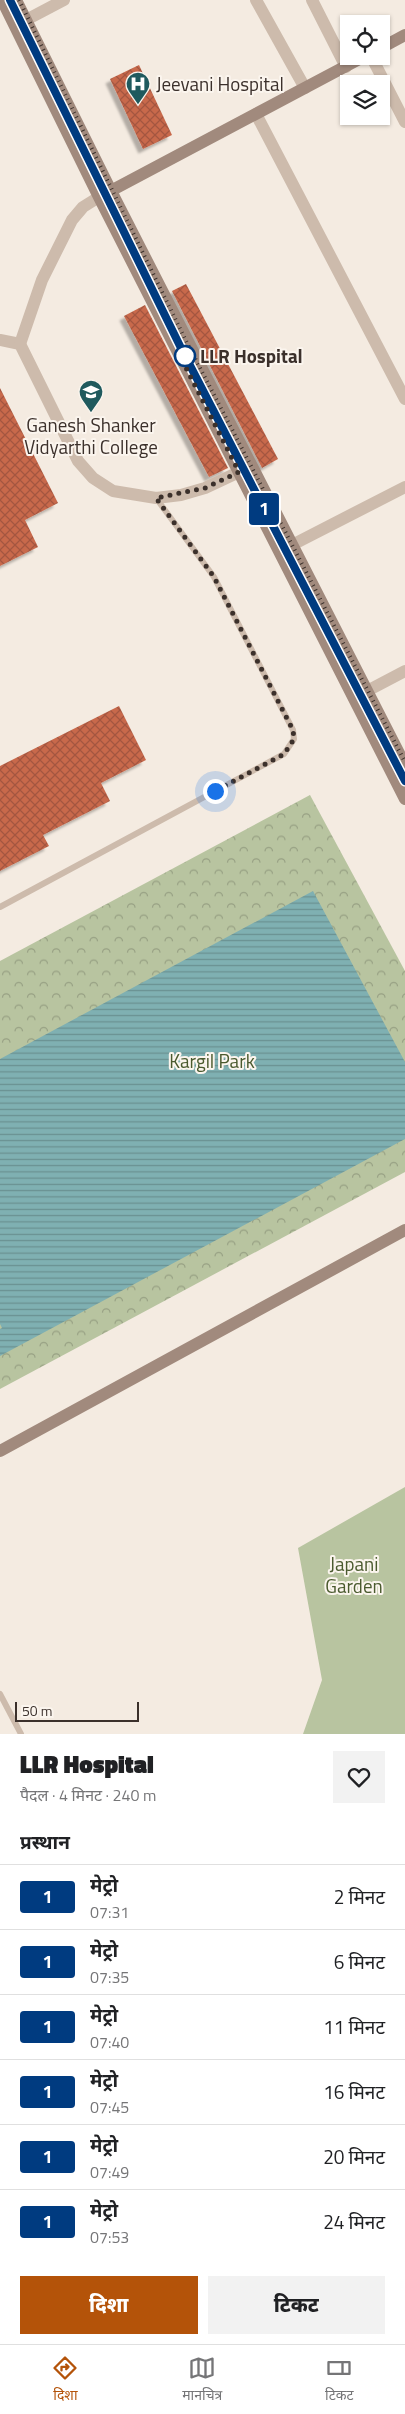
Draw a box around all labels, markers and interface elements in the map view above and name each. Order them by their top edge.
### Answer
map controls [340,15,390,125]
button: locate [340,15,390,65]
place label: Jeevani Hospital [156,69,284,98]
hospital icon: Jeevani Hospital [125,71,151,105]
button: layers [340,75,390,125]
place label: LLR Hospital [200,341,303,370]
marker: LLR Hospital [174,345,196,367]
school or university icon: Ganesh Shanker Vidyarthi College [78,379,104,413]
place label: Ganesh Shanker Vidyarthi College [24,410,158,461]
line badge: 1 [248,493,280,525]
text: 1 [259,495,269,522]
your location [203,779,228,804]
park label: Kargil Park [169,1046,255,1075]
park label: Japani Garden [325,1549,383,1600]
scale bar [15,1699,139,1722]
text: 50 m [22,1700,52,1721]
text: LLR Hospital [20,1746,154,1782]
button: heart [333,1751,385,1803]
text: पैदल · 4 मिनट · 240 m [20,1783,156,1807]
text: प्रस्थान [20,1827,70,1856]
text: मेट्रो [90,1870,118,1899]
text: 2 मिनट [334,1882,385,1911]
text: 1 [42,1883,53,1910]
text: 07:31 [90,1900,129,1924]
text: मेट्रो [90,1935,118,1964]
text: 6 मिनट [334,1947,385,1976]
text: 1 [42,1948,53,1975]
text: 07:35 [90,1965,129,1989]
text: मेट्रो [90,2000,118,2029]
text: 11 मिनट [323,2012,385,2041]
text: 1 [42,2013,53,2040]
text: 07:40 [90,2030,129,2054]
text: मेट्रो [90,2065,118,2094]
text: 16 मिनट [323,2077,385,2106]
text: 1 [42,2078,53,2105]
text: 07:45 [90,2095,129,2119]
text: मेट्रो [90,2130,118,2159]
text: 20 मिनट [323,2142,385,2171]
text: 1 [42,2143,53,2170]
text: 07:49 [90,2160,129,2184]
text: मेट्रो [90,2195,118,2224]
text: 24 मिनट [323,2207,385,2236]
text: 1 [42,2208,53,2235]
text: 07:53 [90,2225,129,2249]
button: दिशा [20,2276,198,2334]
button: टिकट [208,2276,385,2334]
tab: दिशा [51,2354,79,2406]
tab: मानचित्र [182,2354,222,2406]
tab: टिकट [325,2354,354,2406]

